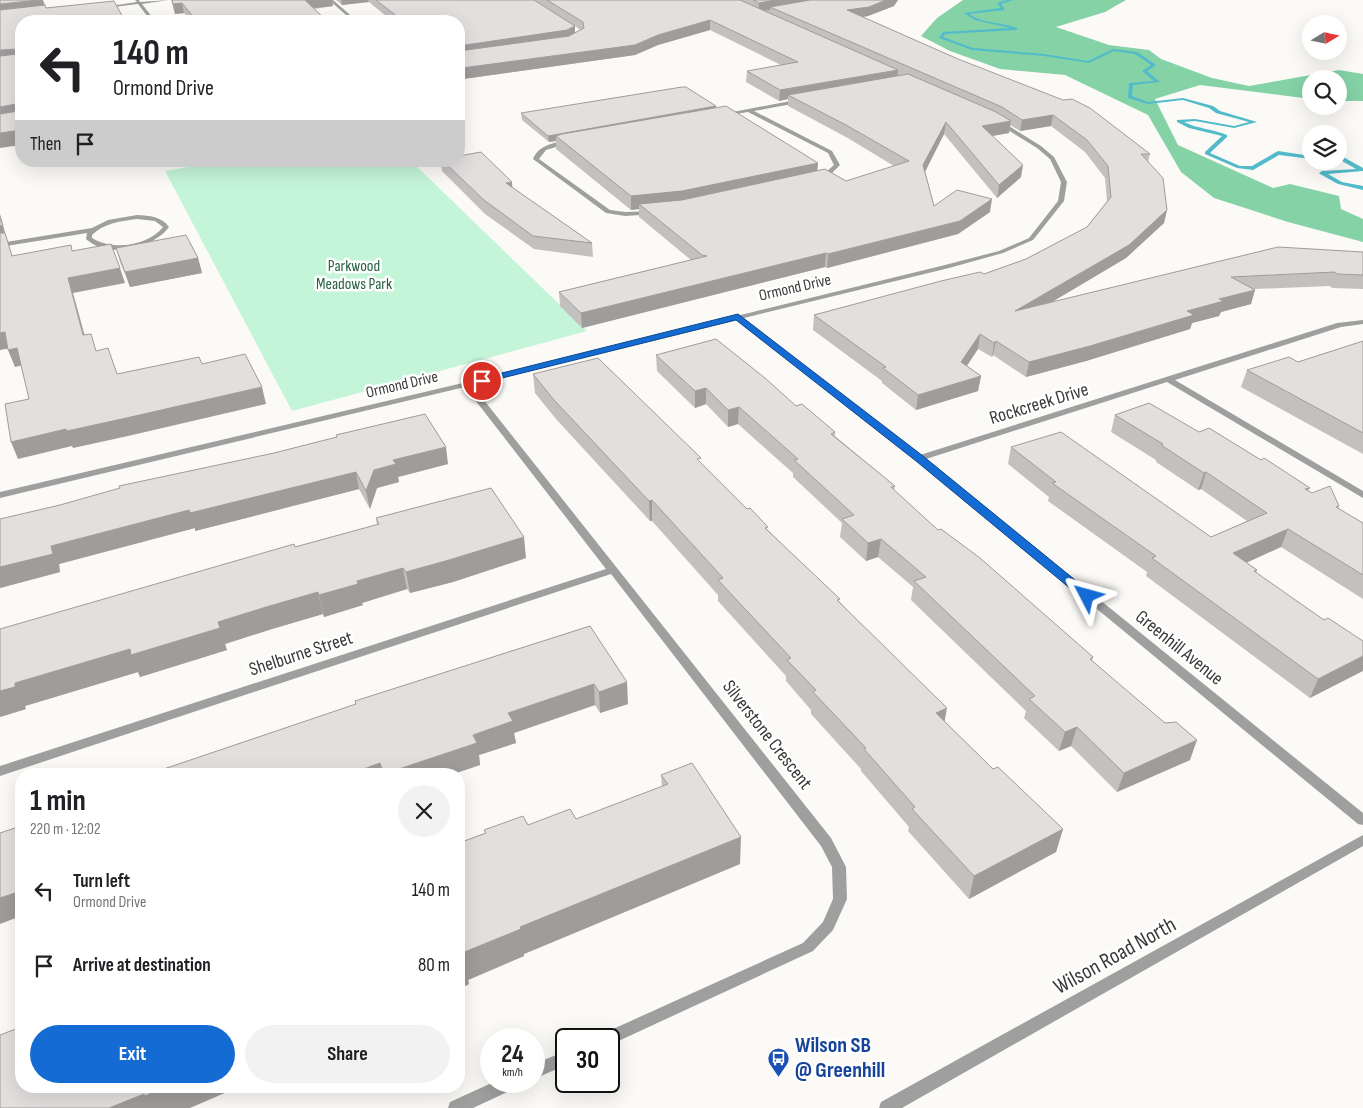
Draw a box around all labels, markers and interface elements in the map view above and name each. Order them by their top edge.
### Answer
north arrow [1302,15,1348,60]
map controls [1302,15,1347,170]
text: 140 m [113,32,189,75]
icon: left [30,35,95,100]
button: search [1302,70,1347,115]
text: Ormond Drive [113,75,214,102]
button: layers [1302,125,1347,170]
icon: arrive [71,130,99,158]
text: Then [30,133,61,156]
park label: Parkwood Meadows Park [316,257,392,294]
street label: Ormond Drive [757,270,833,306]
pin [461,360,503,402]
street label: Ormond Drive [364,367,440,403]
icon: arrive [468,367,496,395]
street label: Rockcreek Drive [987,378,1091,430]
position arrow [1060,569,1112,621]
street label: Greenhill Avenue [1130,606,1228,690]
street label: Shelburne Street [246,626,356,682]
street label: Silverstone Crescent [717,676,817,794]
text: 1 min [30,783,86,819]
button: close [398,785,450,837]
text: 220 m · 12:02 [30,820,101,839]
text: Turn left [73,870,130,893]
icon: left [30,877,58,905]
text: 140 m [412,879,450,902]
text: Ormond Drive [73,893,146,912]
street label: Wilson Road North [1049,911,1181,1001]
icon: arrive [30,952,58,980]
text: Arrive at destination [73,954,211,977]
text: 80 m [418,954,450,977]
button: Exit [30,1025,235,1083]
button: Share [245,1025,450,1083]
speed limit sign: 30 [555,1028,620,1093]
place label: Wilson SB @ Greenhill [795,1032,885,1084]
text: 24 [501,1039,524,1070]
bus stop icon: Wilson SB @ Greenhill [767,1046,791,1077]
text: km/h [502,1065,523,1080]

